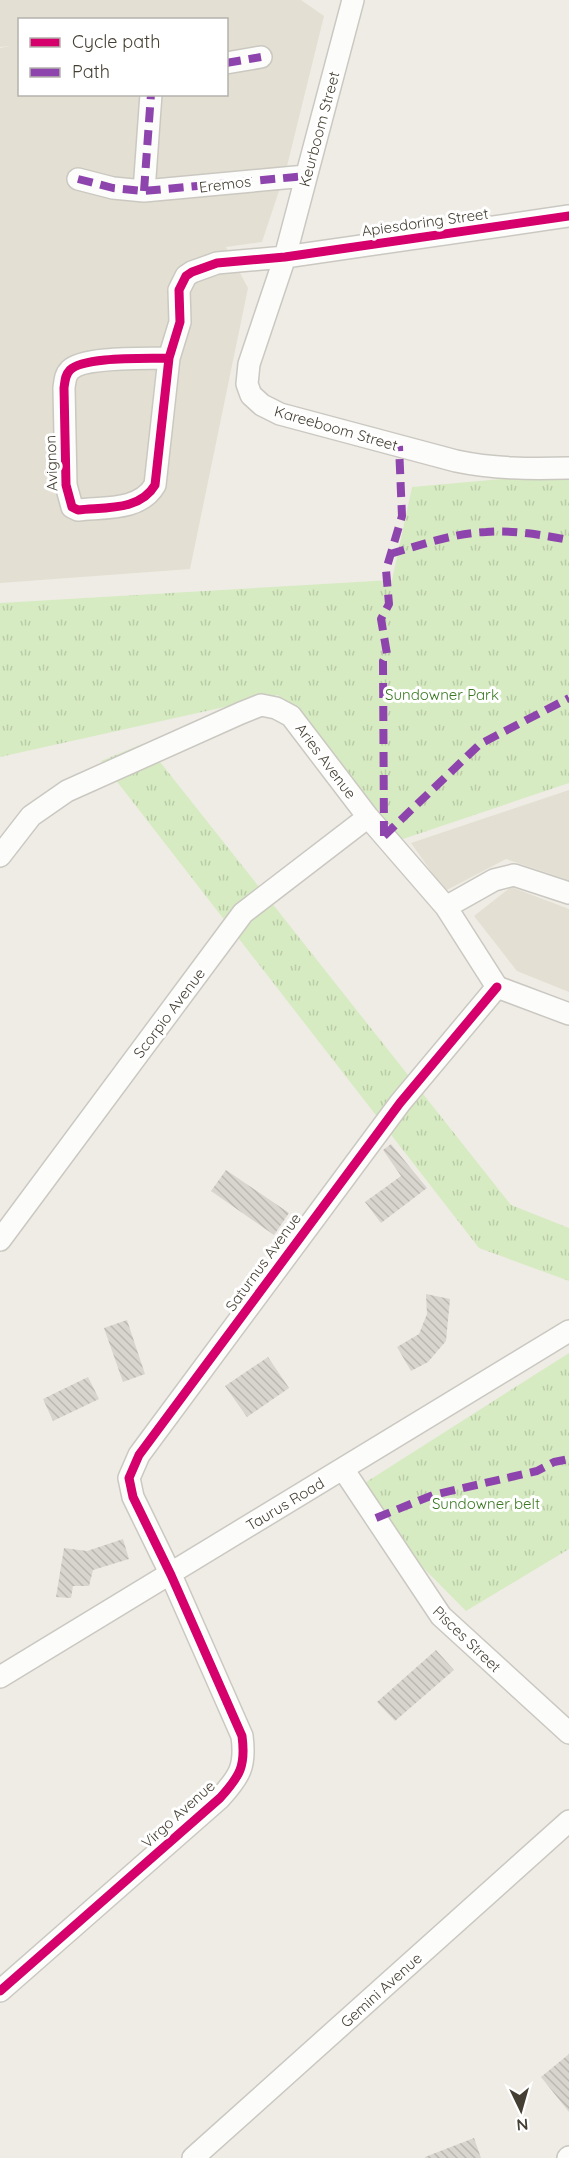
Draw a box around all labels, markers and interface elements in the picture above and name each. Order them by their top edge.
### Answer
legend [18,18,228,96]
text: Cycle path [72,30,160,53]
text: Path [72,60,110,83]
street label: Keurboom Street [294,69,344,189]
street label: Eremos [198,171,252,197]
street label: Apiesdoring Street [360,204,490,240]
street label: Kareeboom Street [272,401,400,455]
street label: Avignon [41,435,61,491]
park label: Sundowner Park [385,685,499,704]
street label: Aries Avenue [291,720,361,802]
street label: Scorpio Avenue [129,964,209,1062]
street label: Saturnus Avenue [221,1209,305,1315]
street label: Taurus Road [243,1473,327,1535]
park label: Sundowner belt [432,1494,540,1513]
street label: Pisces Street [429,1602,505,1676]
street label: Virgo Avenue [137,1776,219,1852]
street label: Gemini Avenue [336,1948,426,2032]
north arrow [491,2080,551,2140]
text: N [516,2114,529,2135]

